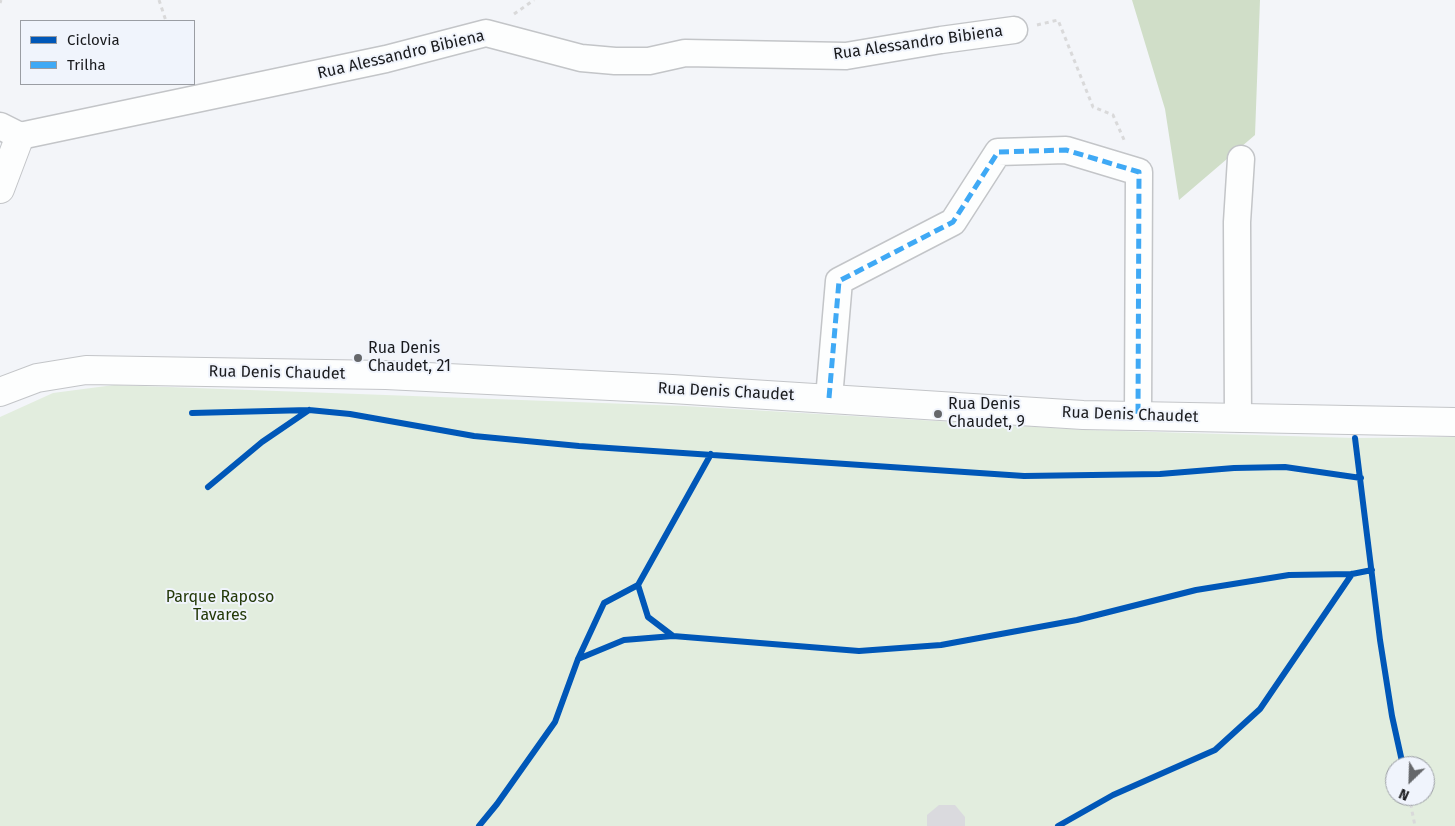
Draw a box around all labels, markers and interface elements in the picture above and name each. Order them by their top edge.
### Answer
legend [20,20,195,85]
street label: Rua Alessandro Bibiena [832,22,1004,64]
street label: Rua Alessandro Bibiena [316,26,486,84]
text: Ciclovia [67,31,120,49]
text: Trilha [67,56,106,74]
place label: Rua Denis Chaudet, 21 [368,339,451,377]
marker: Rua Denis Chaudet, 21 [352,352,364,364]
street label: Rua Denis Chaudet [208,362,346,384]
street label: Rua Denis Chaudet [657,379,795,405]
place label: Rua Denis Chaudet, 9 [948,395,1025,433]
street label: Rua Denis Chaudet [1061,403,1199,427]
marker: Rua Denis Chaudet, 9 [932,408,944,420]
park label: Parque Raposo Tavares [166,588,274,626]
north arrow [1385,756,1435,806]
text: N [1396,785,1412,804]

